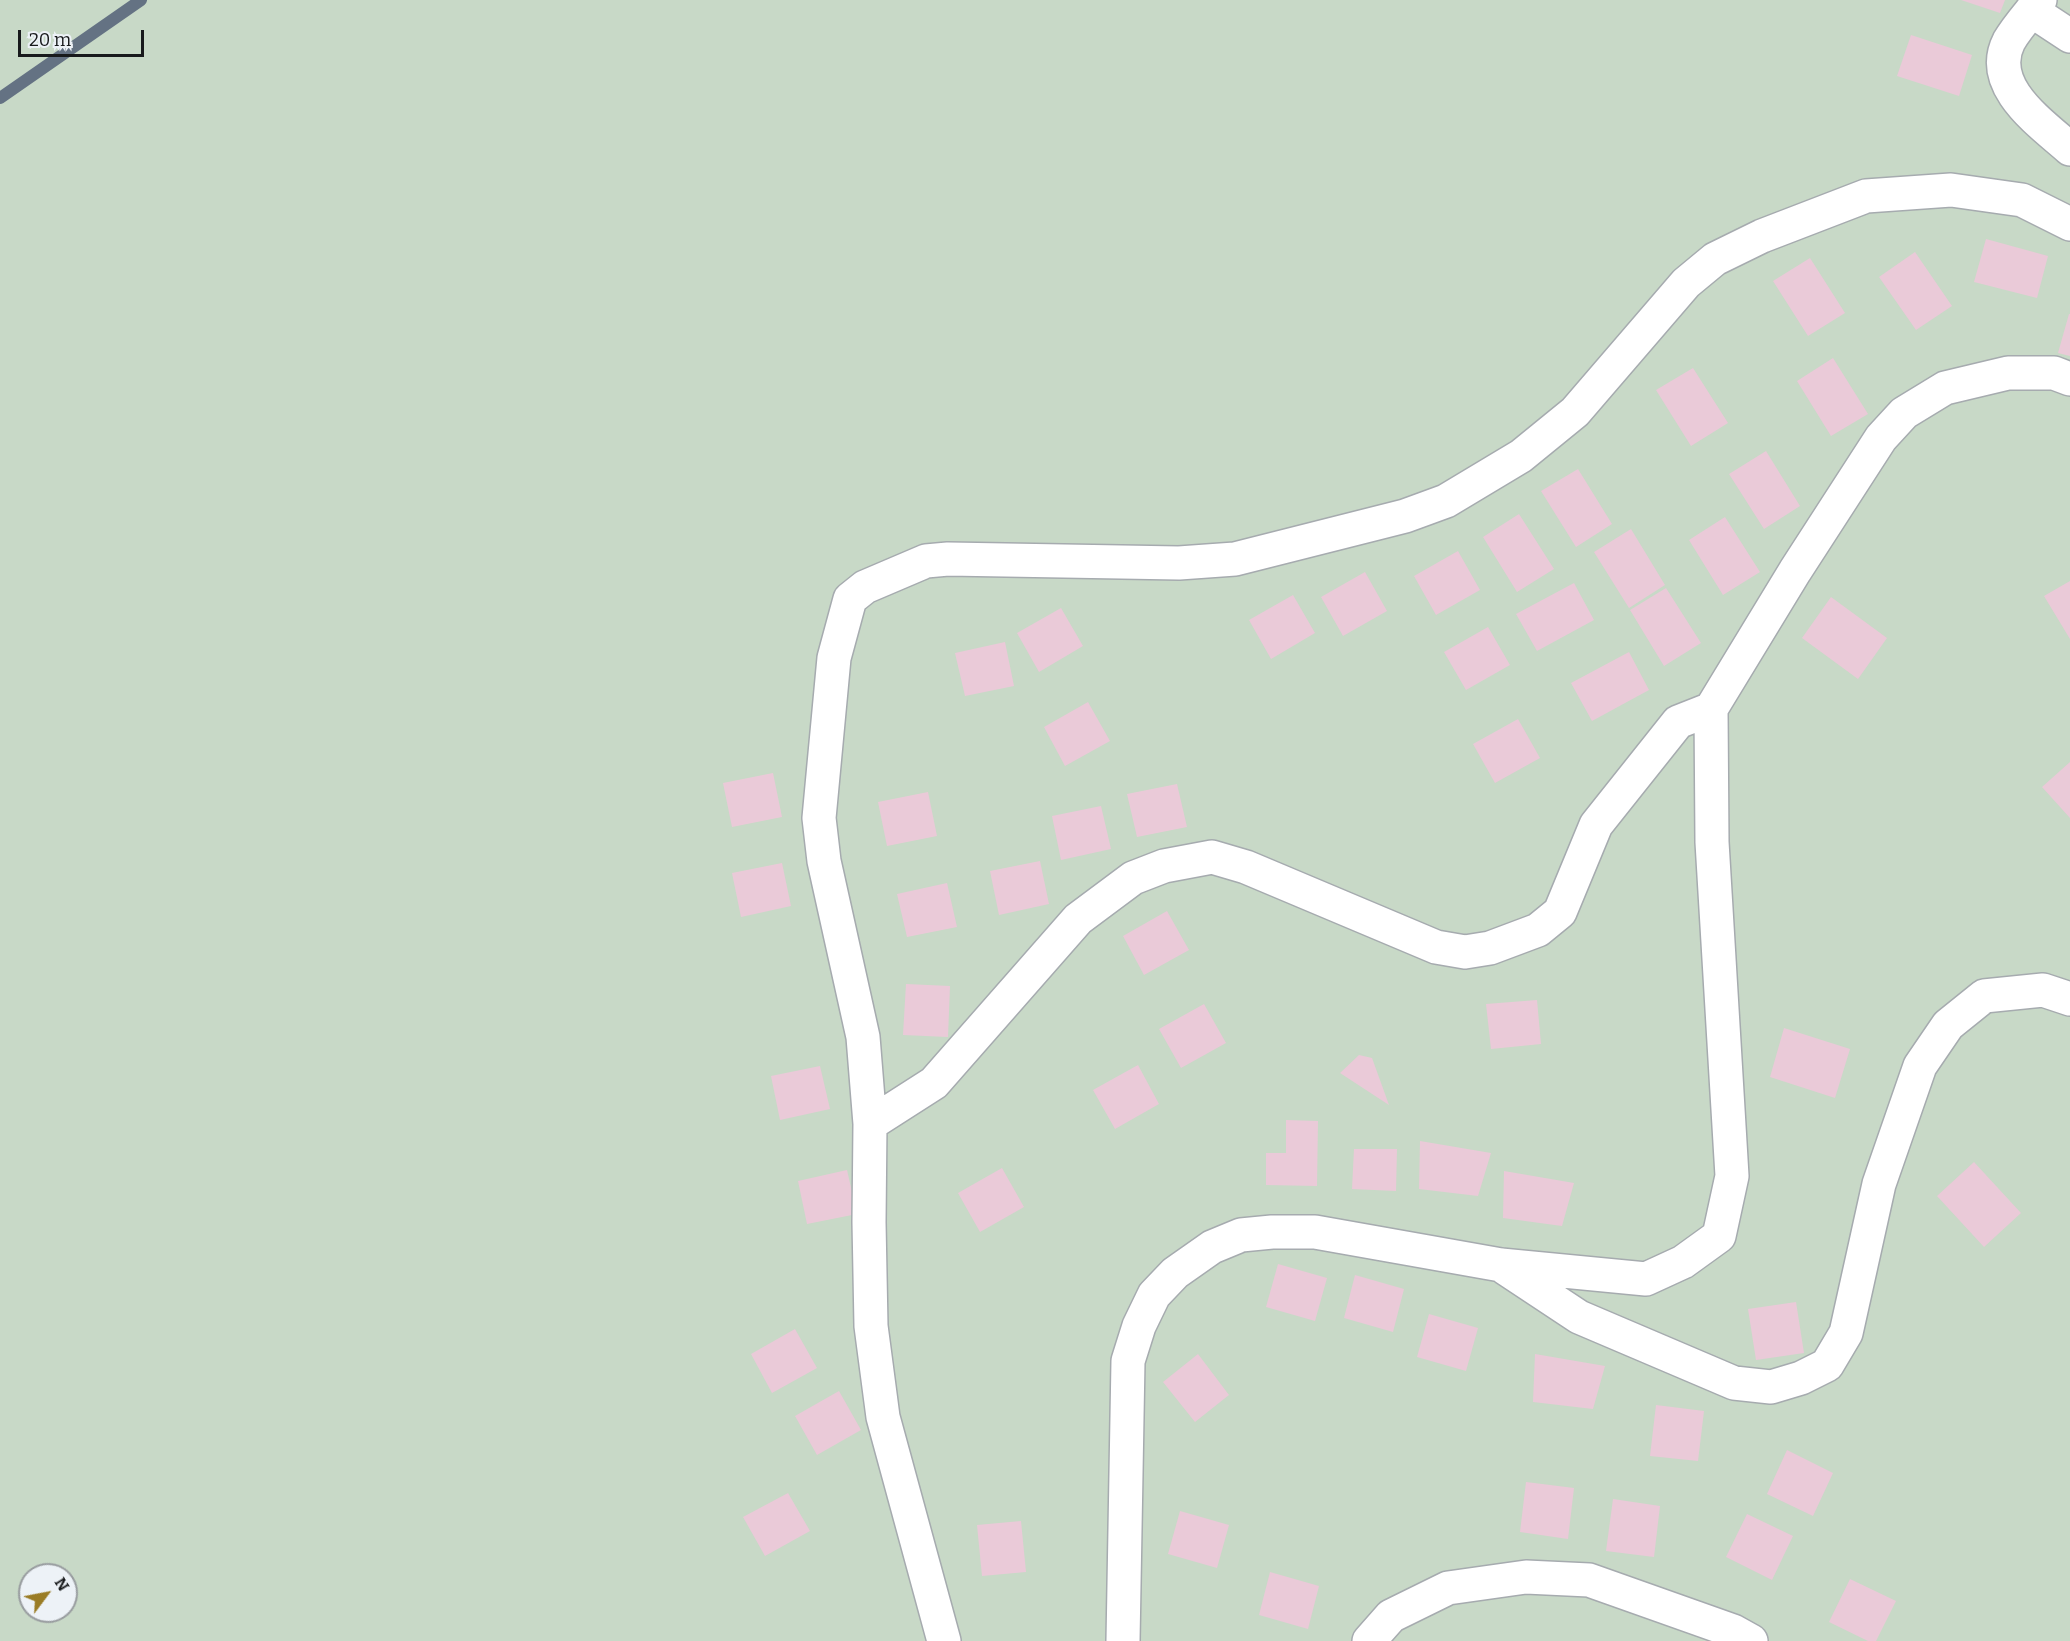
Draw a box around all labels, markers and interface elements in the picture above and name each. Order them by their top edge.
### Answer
scale bar [21,18,147,56]
text: 20 m [29,29,71,51]
north arrow [18,1563,78,1623]
text: N [51,1574,73,1595]

